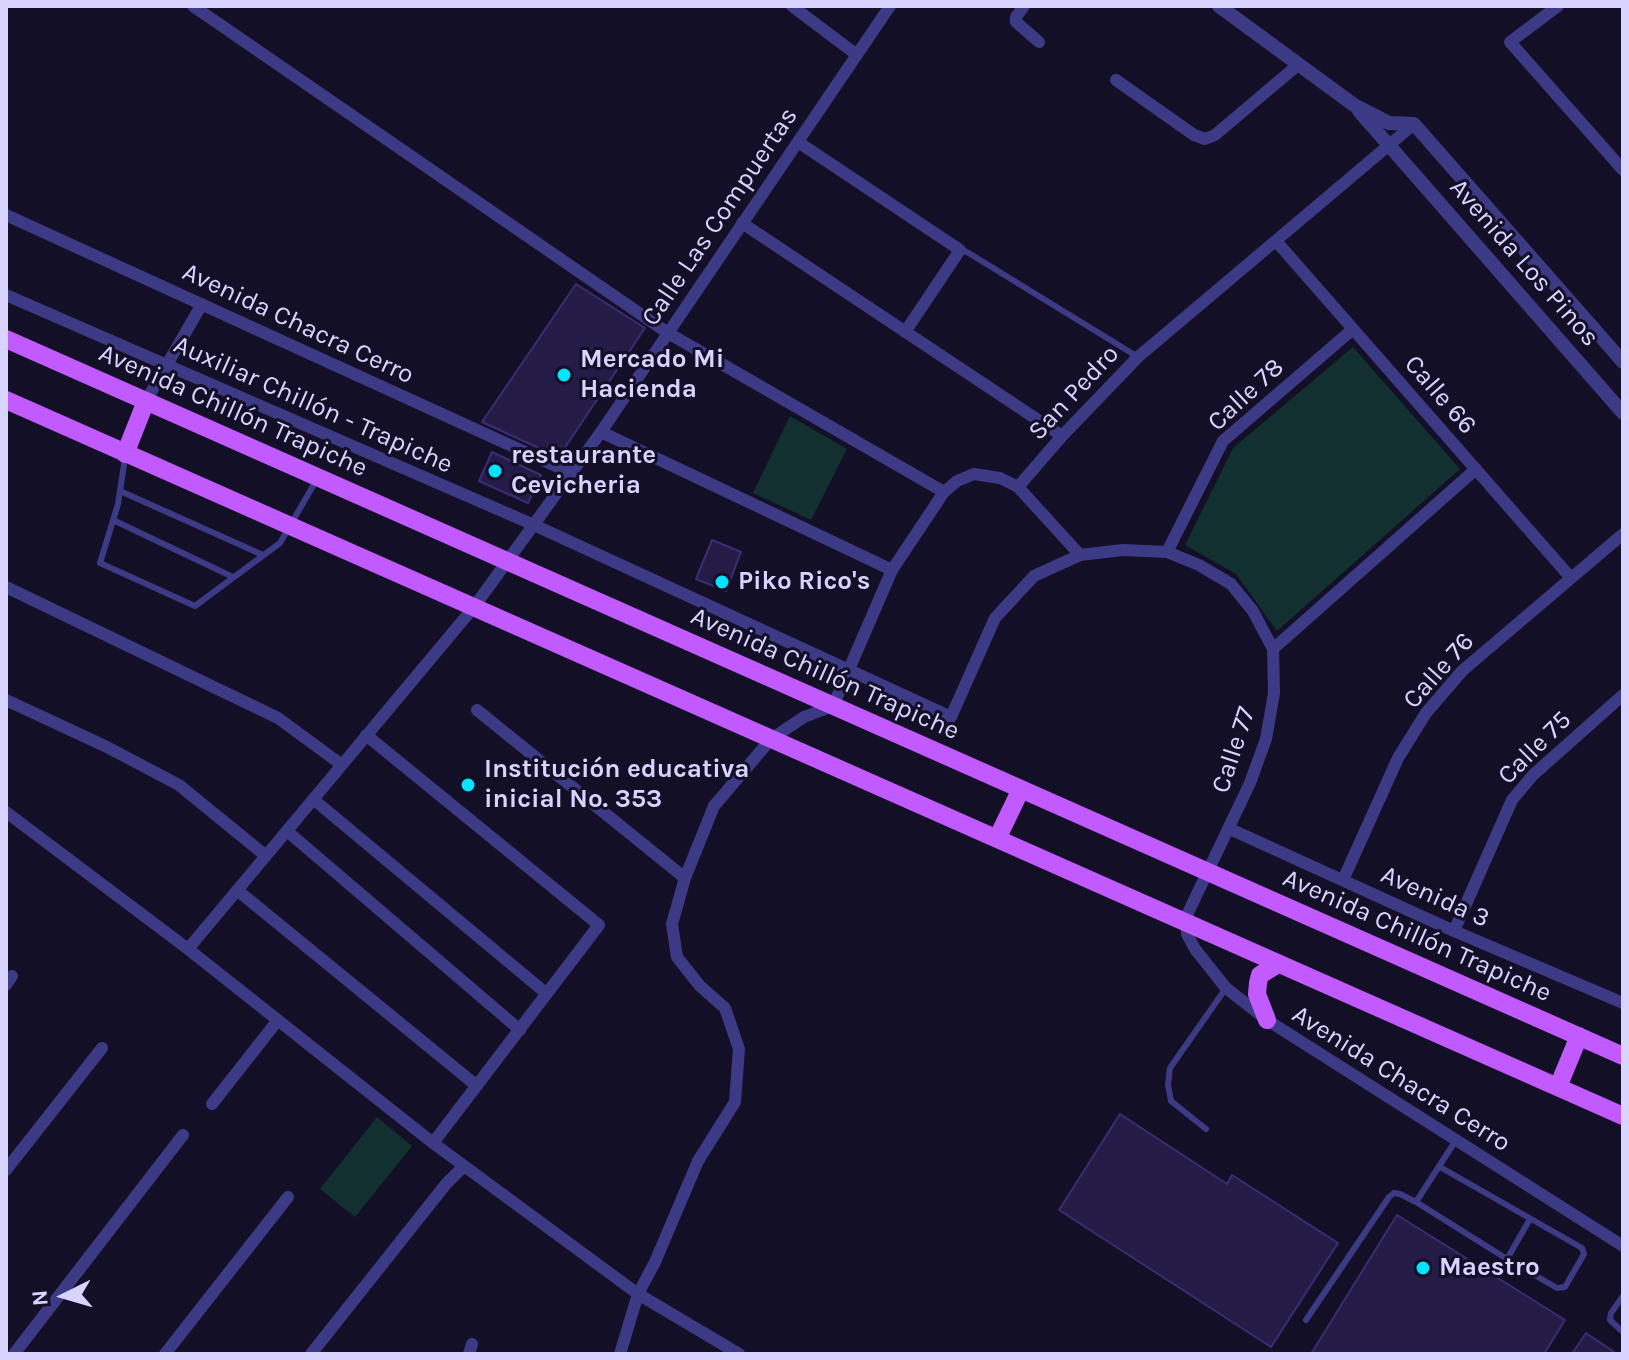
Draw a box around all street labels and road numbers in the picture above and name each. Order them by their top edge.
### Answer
street label: Calle Las Compuertas [635,102,805,332]
street label: Avenida Los Pinos [1443,173,1605,353]
street label: Avenida Chacra Cerro [177,257,419,391]
street label: Auxiliar Chillón - Trapiche [169,329,457,481]
street label: Avenida Chillón Trapiche [94,338,372,484]
street label: San Pedro [1022,339,1126,447]
street label: Calle 66 [1397,349,1483,441]
street label: Calle 78 [1202,352,1290,438]
street label: Avenida Chillón Trapiche [686,601,964,747]
street label: Calle 76 [1397,627,1481,715]
street label: Calle 77 [1205,703,1263,797]
street label: Calle 75 [1492,705,1578,791]
street label: Avenida 3 [1376,859,1494,935]
street label: Avenida Chillón Trapiche [1278,863,1556,1009]
street label: Avenida Chacra Cerro [1286,999,1516,1159]

